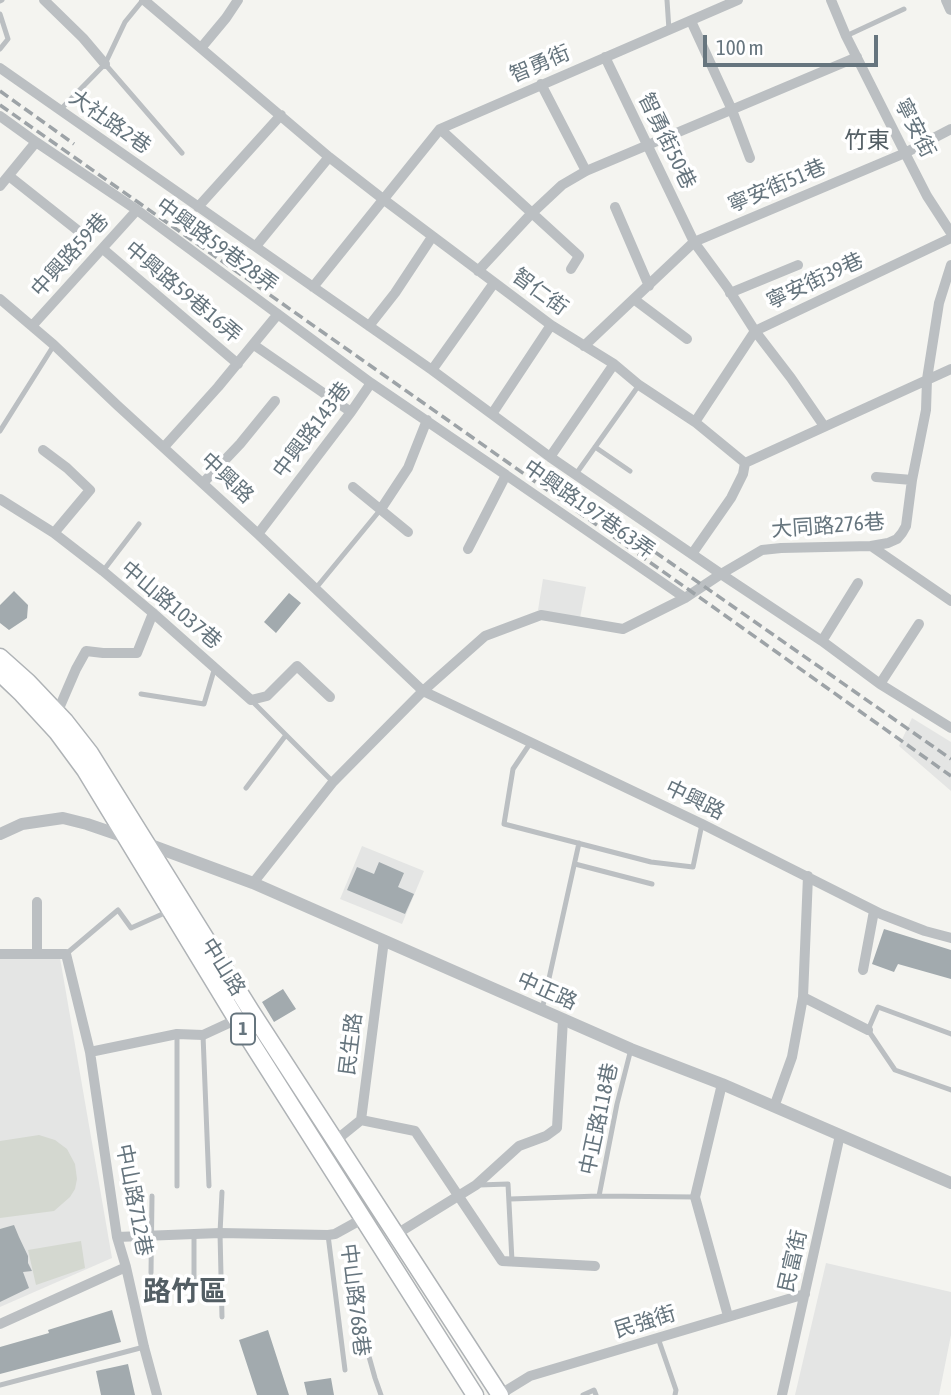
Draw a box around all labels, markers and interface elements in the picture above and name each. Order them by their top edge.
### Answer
scale bar [706,21,881,65]
text: 100 m [716,35,764,59]
street label: 智勇街 [506,40,574,88]
street label: 大社路2巷 [64,85,156,159]
street label: 智勇街50巷 [633,89,701,193]
street label: 寧安街 [889,94,941,162]
district label: 竹東 [844,127,890,155]
street label: 寧安街51巷 [724,154,830,218]
street label: 中興路59巷28弄 [151,192,283,298]
street label: 中興路59巷 [26,208,114,302]
street label: 中興路59巷16弄 [120,236,246,348]
street label: 寧安街39巷 [763,248,867,314]
street label: 智仁街 [507,263,573,321]
street label: 中興路143巷 [268,377,356,483]
street label: 中興路 [195,447,259,509]
street label: 中興路197巷63弄 [519,454,659,564]
street label: 大同路276巷 [770,509,886,543]
street label: 中山路1037巷 [116,556,226,654]
street label: 中興路 [661,775,729,825]
street label: 中山路 [196,934,250,1000]
street label: 中正路 [513,967,581,1015]
street label: 民生路 [335,1011,367,1077]
road number: 1 [231,1014,255,1044]
street label: 中正路118巷 [575,1061,623,1177]
street label: 中山路712巷 [111,1142,157,1258]
street label: 民富街 [774,1227,812,1295]
street label: 中山路768巷 [336,1242,374,1358]
district label: 路竹區 [143,1275,227,1309]
street label: 民強街 [611,1301,679,1343]

